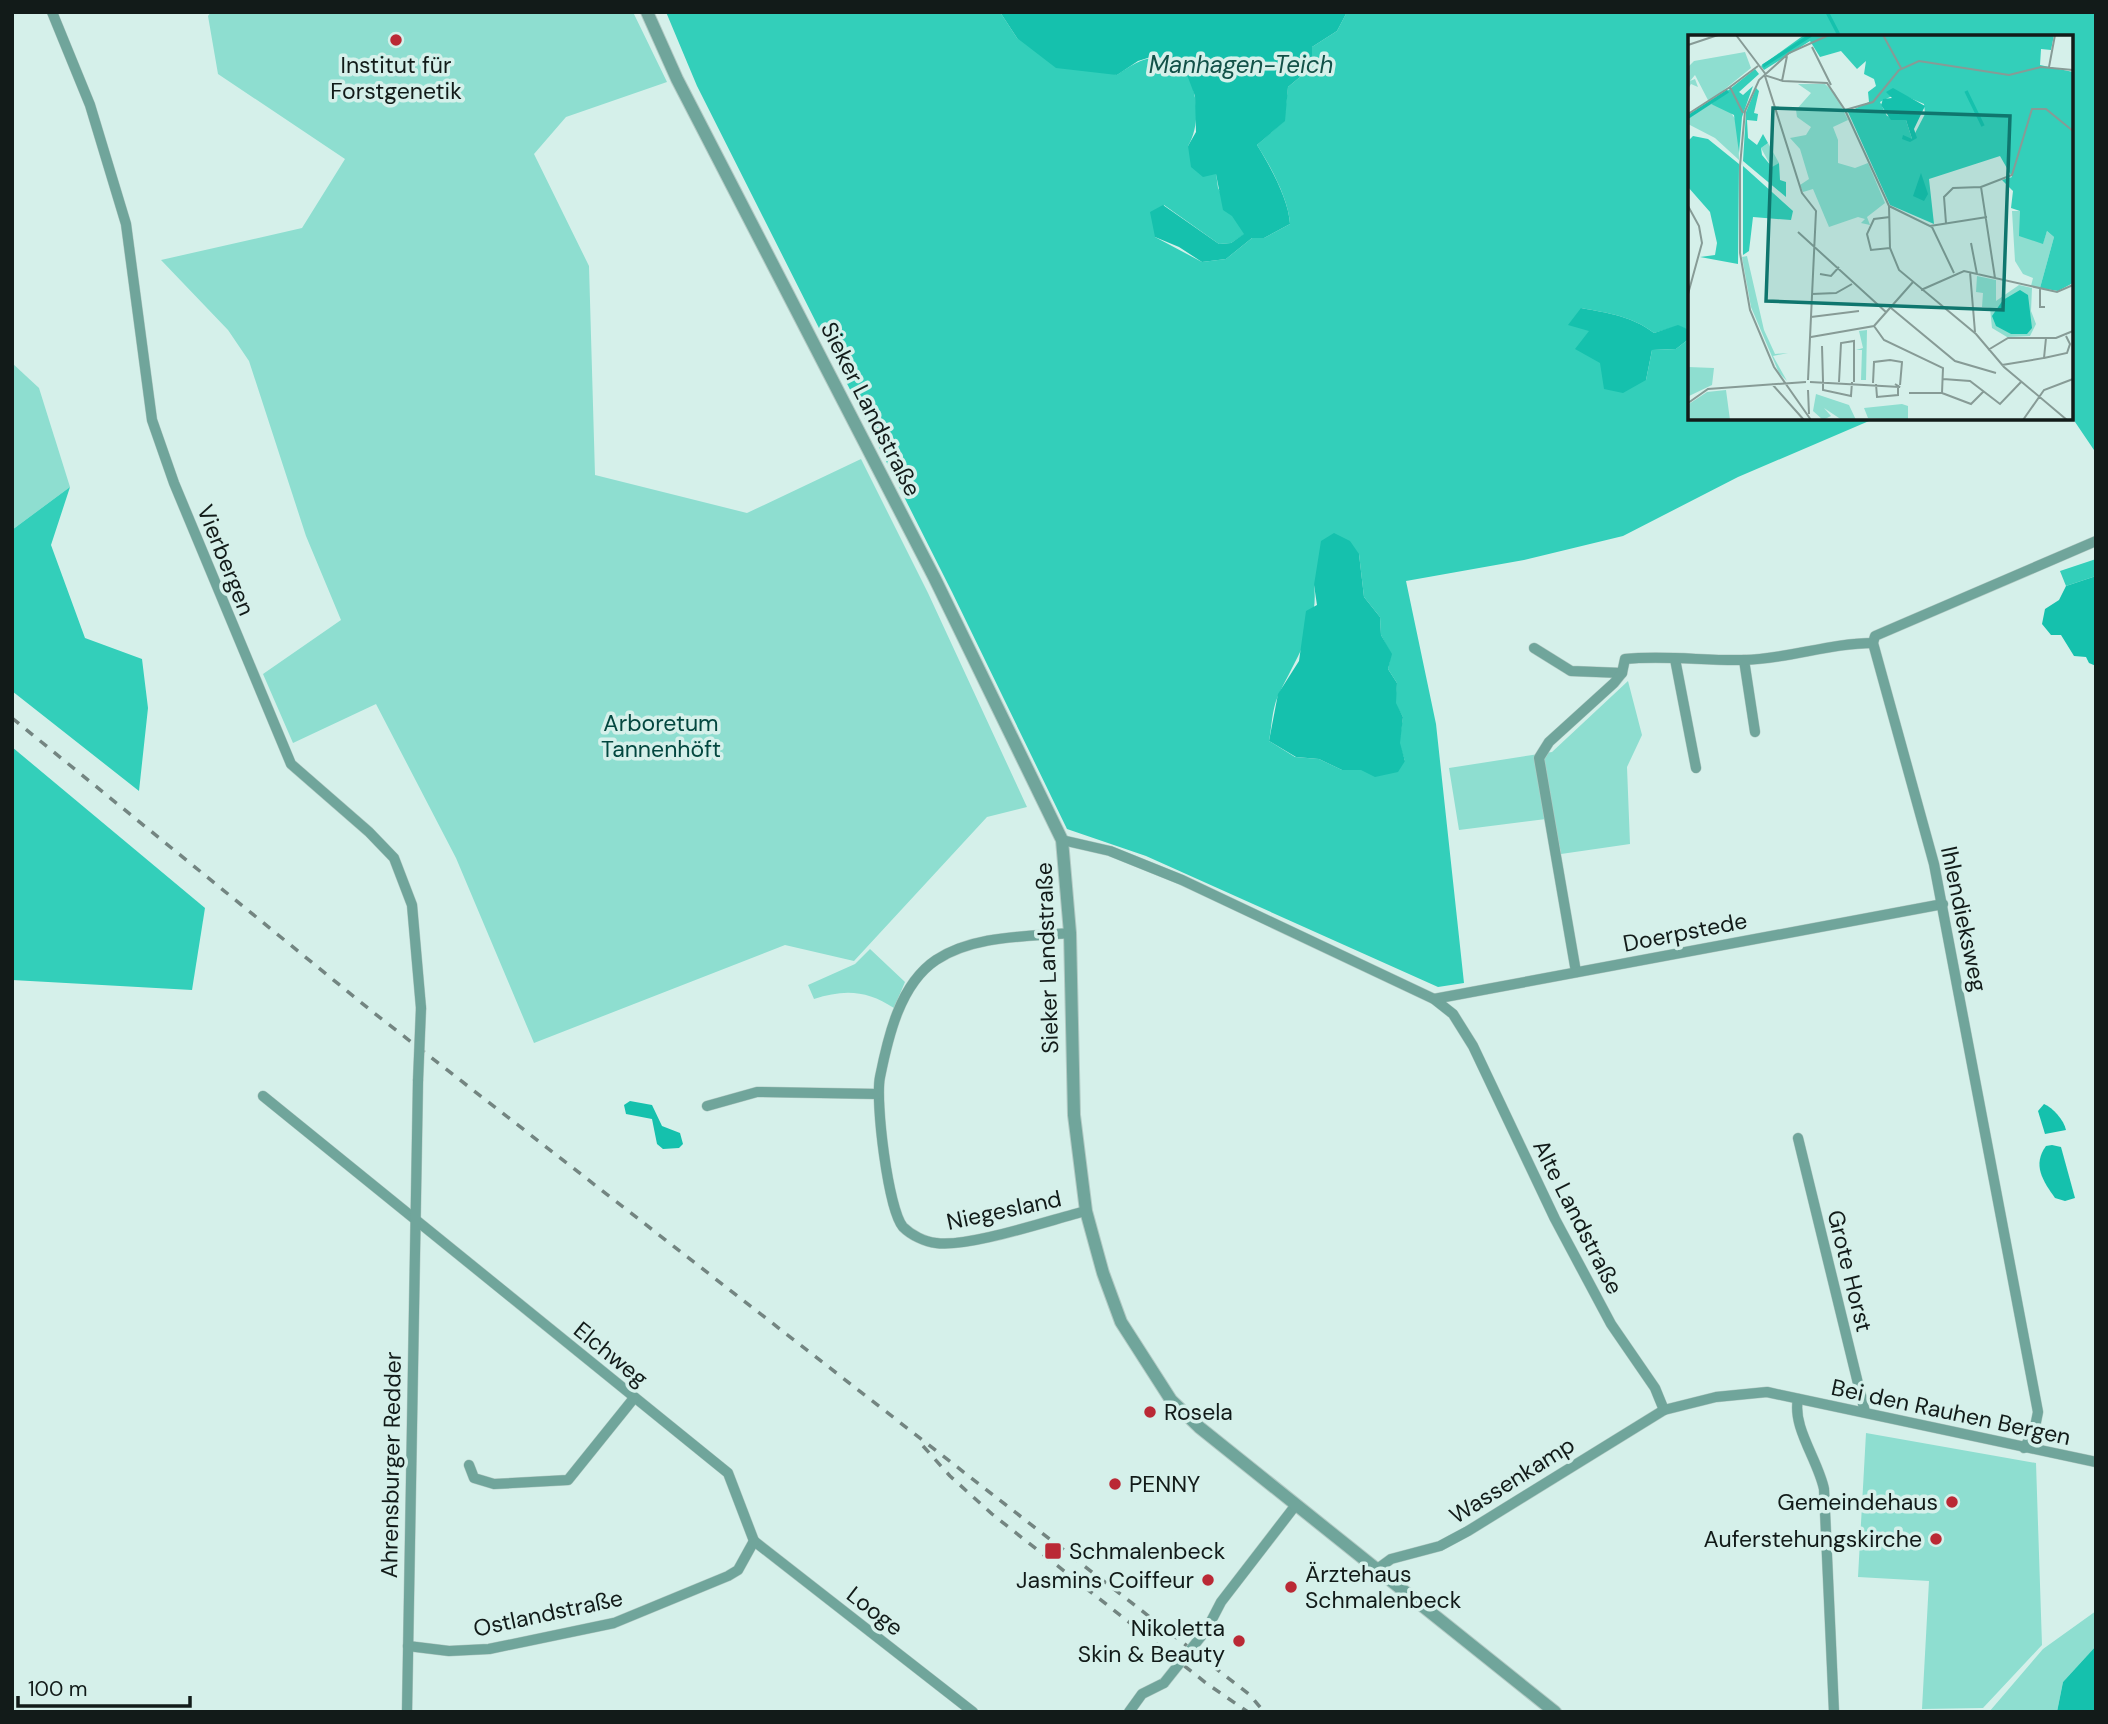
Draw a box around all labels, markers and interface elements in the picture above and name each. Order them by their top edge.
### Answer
marker: Institut für Forstgenetik [388,32,404,48]
inset map [1688,35,2073,420]
water label: Manhagen-Teich [1149,49,1333,80]
place label: Institut für Forstgenetik [330,50,462,106]
street label: Sieker Landstraße [814,317,928,501]
street label: Vierbergen [190,500,262,620]
park label: Arboretum Tannenhöft [601,708,721,764]
street label: Ihlendieksweg [1934,844,1994,995]
street label: Sieker Landstraße [1029,862,1065,1054]
street label: Doerpstede [1620,905,1750,959]
street label: Alte Landstraße [1526,1135,1630,1299]
street label: Niegesland [944,1183,1064,1237]
street label: Grote Horst [1820,1207,1880,1335]
street label: Elchweg [568,1315,655,1393]
street label: Ahrensburger Redder [374,1351,408,1579]
street label: Bei den Rauhen Bergen [1829,1372,2073,1452]
place label: Rosela [1164,1397,1233,1427]
marker: Rosela [1142,1404,1158,1420]
street label: Wassenkamp [1444,1430,1580,1530]
place label: PENNY [1129,1469,1200,1499]
marker: PENNY [1107,1476,1123,1492]
place label: Gemeindehaus [1777,1487,1938,1517]
marker: Gemeindehaus [1944,1494,1960,1510]
place label: Auferstehungskirche [1703,1524,1922,1554]
marker: Auferstehungskirche [1928,1531,1944,1547]
place label: Schmalenbeck [1069,1536,1226,1566]
marker: Schmalenbeck [1043,1541,1063,1561]
place label: Ärztehaus Schmalenbeck [1305,1559,1462,1615]
place label: Jasmins Coiffeur [1016,1565,1194,1595]
marker: Jasmins Coiffeur [1200,1572,1216,1588]
marker: Ärztehaus Schmalenbeck [1283,1579,1299,1595]
street label: Looge [841,1580,909,1642]
street label: Ostlandstraße [470,1583,626,1643]
place label: Nikoletta Skin & Beauty [1078,1613,1225,1669]
marker: Nikoletta Skin & Beauty [1231,1633,1247,1649]
scale bar [18,1664,189,1708]
text: 100 m [28,1675,88,1703]

